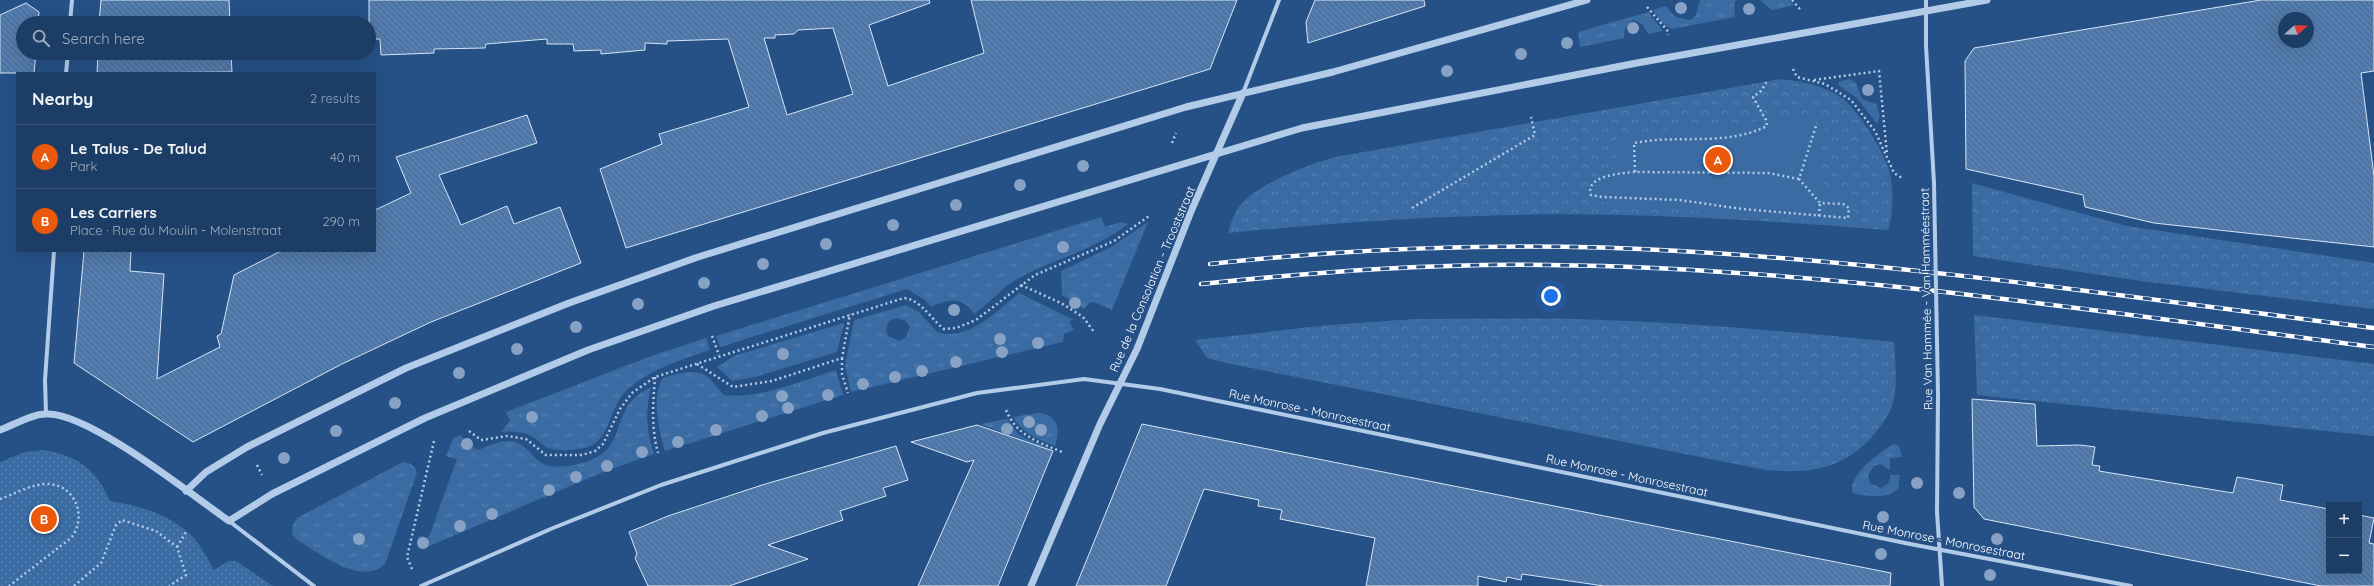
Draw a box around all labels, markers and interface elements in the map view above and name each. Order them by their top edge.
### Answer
north arrow [2278,12,2314,48]
search box [16,16,376,60]
icon: search [30,27,52,49]
text: Search here [62,29,145,48]
text: Nearby [32,88,93,109]
text: 2 results [310,90,360,106]
text: Le Talus - De Talud [70,139,207,158]
pin: A [1705,145,1731,175]
text: A [41,149,49,165]
text: 40 m [330,149,360,165]
text: Park [70,158,98,174]
street label: Rue de la Consolation - Trooststraat [1106,184,1198,374]
street label: Rue Van Hammée - Van Hamméestraat [1917,188,1935,410]
text: Les Carriers [70,203,157,222]
text: B [41,213,49,229]
text: 290 m [322,213,360,229]
text: Place · Rue du Moulin - Molenstraat [70,222,282,238]
your location [1541,286,1561,306]
street label: Rue Monrose - Monrosestraat [1228,385,1392,435]
street label: Rue Monrose - Monrosestraat [1545,450,1709,500]
map controls [2326,502,2362,574]
button: + [2326,502,2362,538]
pin: B [31,504,57,534]
street label: Rue Monrose - Monrosestraat [1861,517,2027,563]
button: − [2326,538,2362,574]

